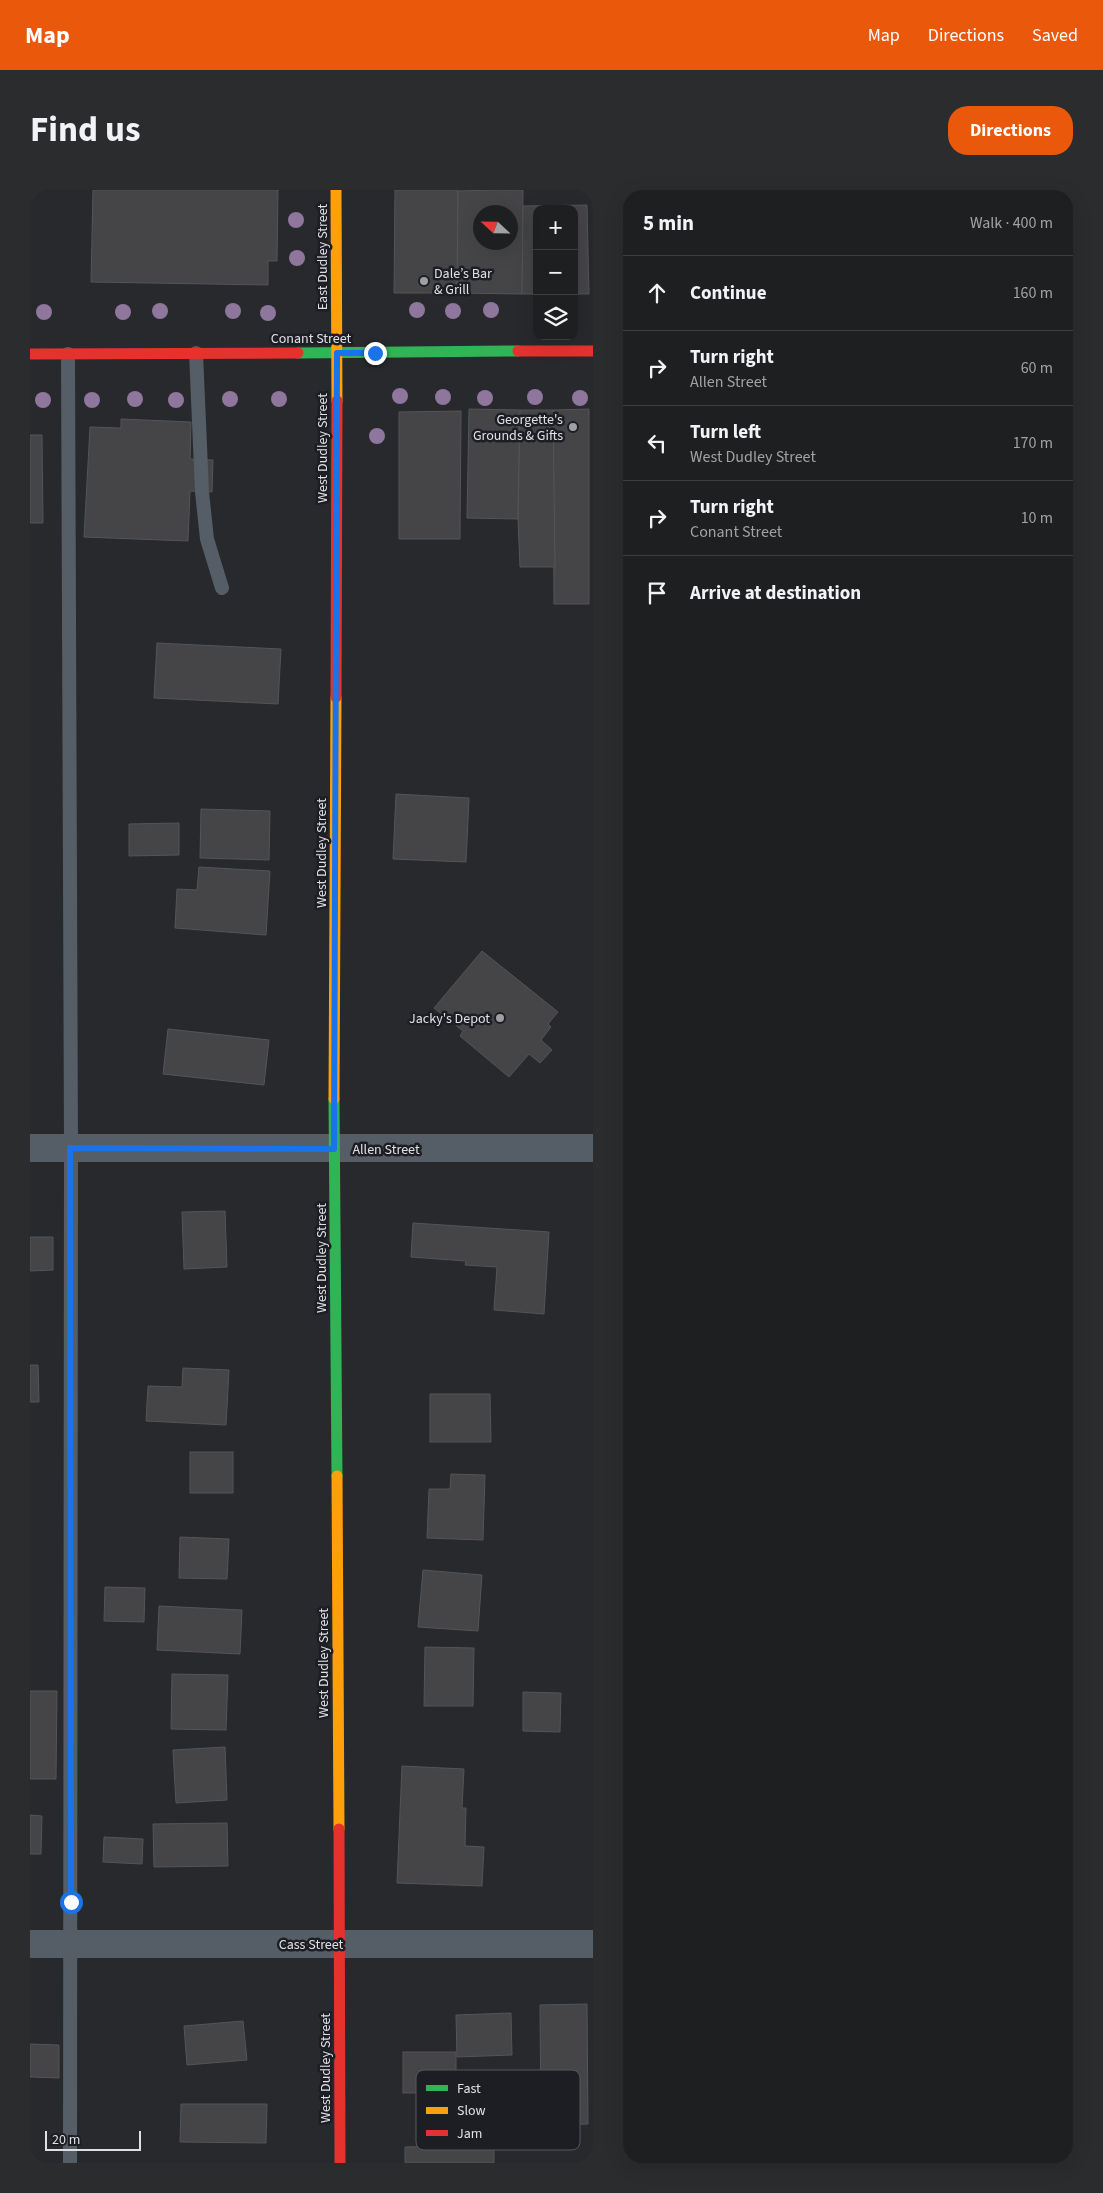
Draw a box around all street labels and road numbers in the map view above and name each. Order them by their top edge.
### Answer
street label: East Dudley Street [313,203,333,310]
street label: Conant Street [271,329,352,349]
street label: West Dudley Street [313,393,333,503]
street label: West Dudley Street [312,798,332,908]
street label: Allen Street [352,1140,420,1160]
street label: West Dudley Street [312,1203,332,1313]
street label: West Dudley Street [314,1608,334,1718]
street label: Cass Street [279,1935,344,1955]
street label: West Dudley Street [316,2013,336,2123]

